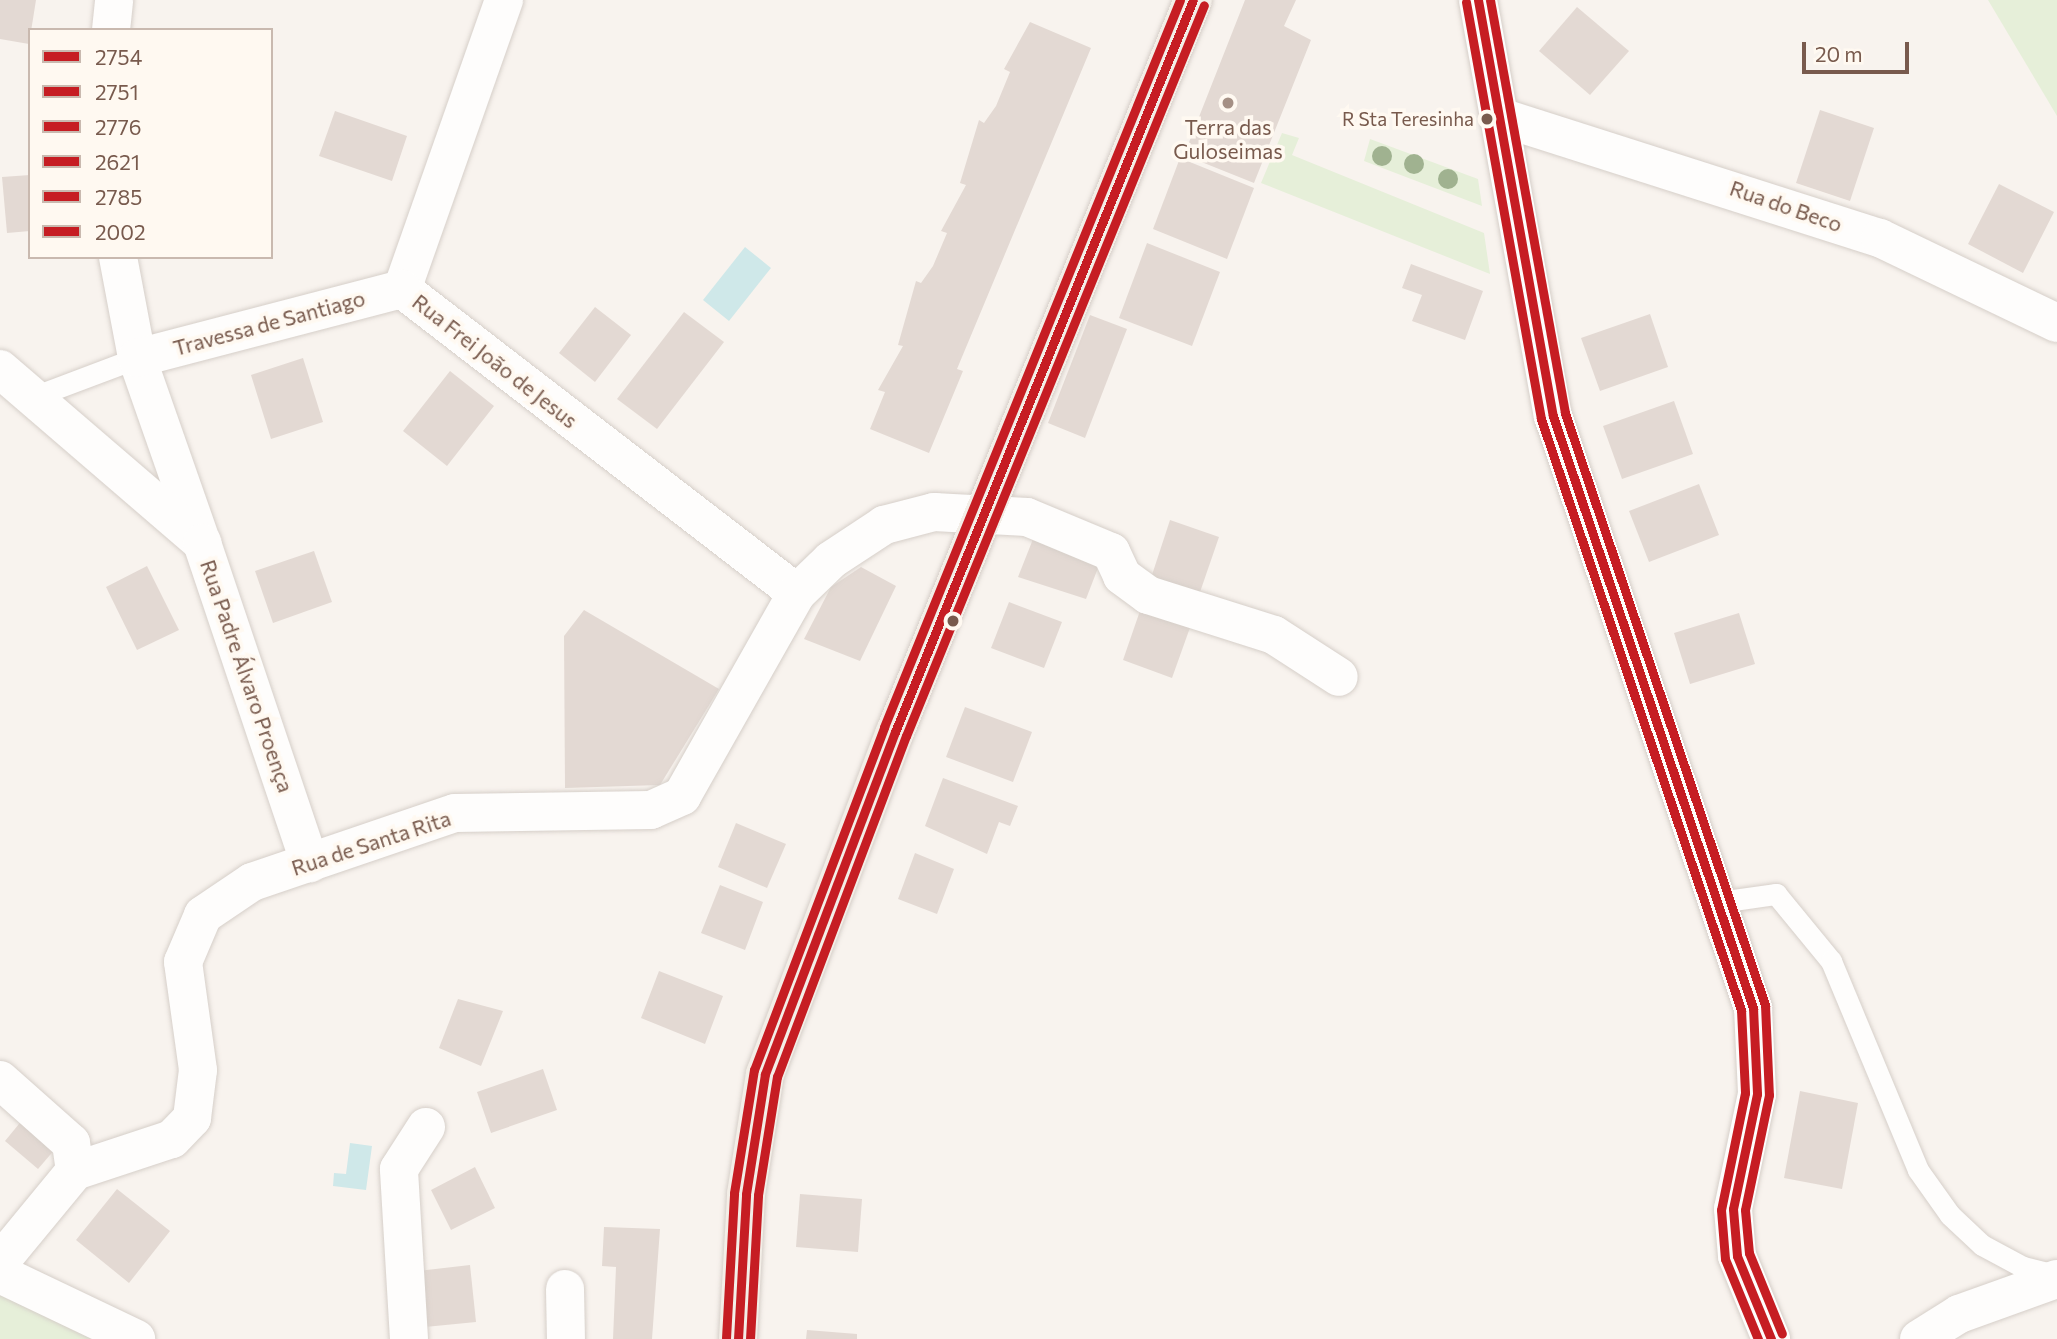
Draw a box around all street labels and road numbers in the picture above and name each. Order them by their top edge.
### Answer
street label: Rua do Beco [1727,175,1845,237]
street label: Travessa de Santiago [170,285,368,361]
street label: Rua Frei João de Jesus [408,289,582,433]
street label: Rua Padre Álvaro Proença [195,556,299,796]
street label: Rua de Santa Rita [288,805,454,881]

